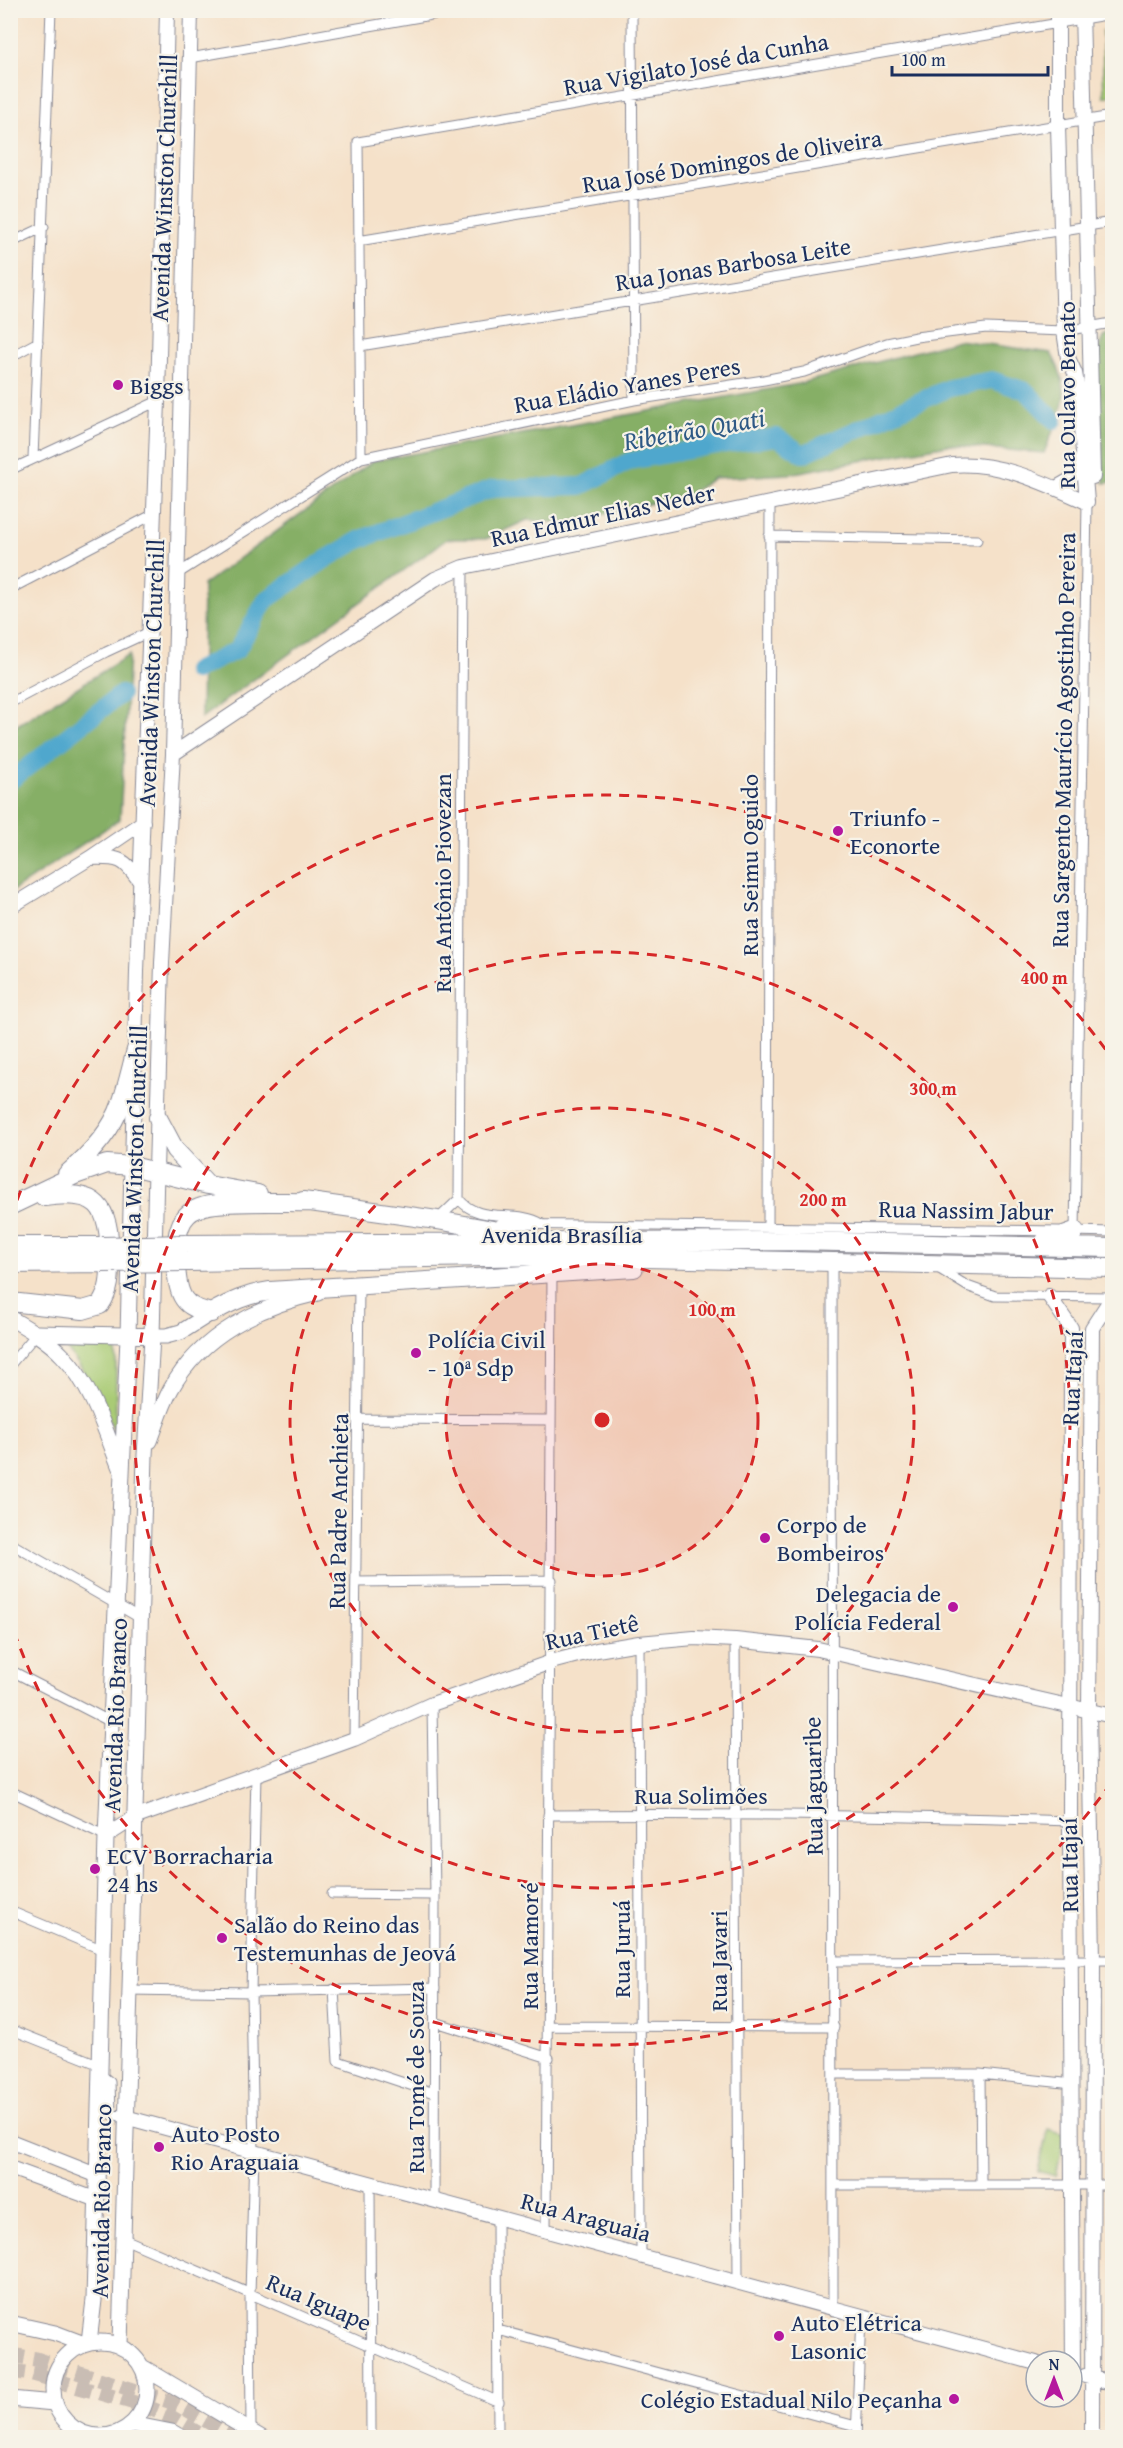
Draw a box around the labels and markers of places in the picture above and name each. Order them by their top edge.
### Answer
place label: Biggs [130,368,184,403]
marker: Biggs [111,378,125,392]
place label: Triunfo - Econorte [850,800,940,863]
marker: Triunfo - Econorte [831,824,845,838]
place label: Polícia Civil - 10ª Sdp [428,1322,546,1385]
marker: Polícia Civil - 10ª Sdp [409,1346,423,1360]
centre of rings [592,1410,612,1430]
place label: Corpo de Bombeiros [777,1507,884,1570]
marker: Corpo de Bombeiros [758,1531,772,1545]
place label: Delegacia de Polícia Federal [795,1576,941,1639]
marker: Delegacia de Polícia Federal [946,1600,960,1614]
place label: ECV Borracharia 24 hs [107,1838,274,1901]
marker: ECV Borracharia 24 hs [88,1862,102,1876]
place label: Salão do Reino das Testemunhas de Jeová [234,1907,457,1970]
marker: Salão do Reino das Testemunhas de Jeová [215,1931,229,1945]
place label: Auto Posto Rio Araguaia [171,2116,300,2179]
marker: Auto Posto Rio Araguaia [152,2140,166,2154]
place label: Auto Elétrica Lasonic [791,2305,922,2368]
marker: Auto Elétrica Lasonic [772,2329,786,2343]
place label: Colégio Estadual Nilo Peçanha [641,2382,943,2417]
marker: Colégio Estadual Nilo Peçanha [947,2392,961,2406]

